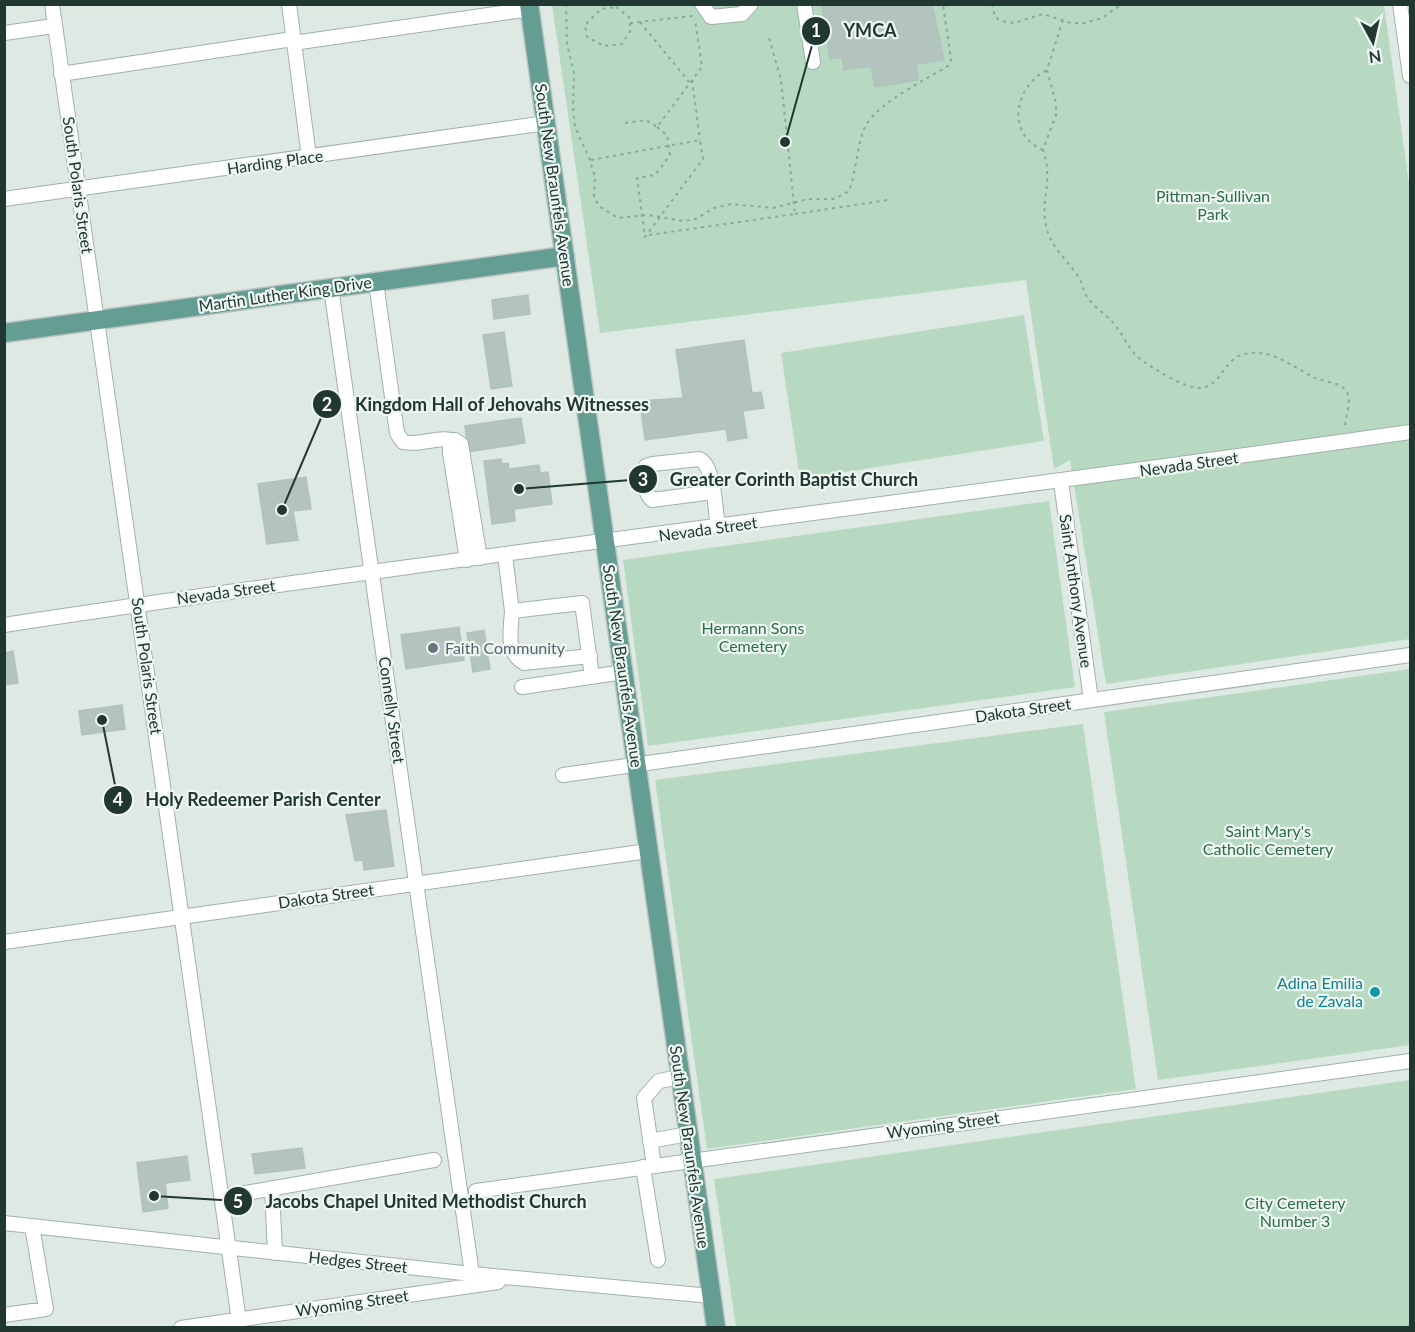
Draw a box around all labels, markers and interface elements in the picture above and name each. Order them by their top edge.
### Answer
north arrow [1343,12,1403,72]
callout: YMCA [801,13,909,49]
text: 1 [811,19,821,41]
text: YMCA [842,19,897,41]
text: N [1368,47,1383,68]
street label: South New Braunfels Avenue [532,82,579,288]
street label: South Polaris Street [59,115,98,255]
street label: Harding Place [226,145,324,178]
park label: Pittman-Sullivan Park [1156,186,1270,223]
street label: Martin Luther King Drive [197,272,373,315]
callout: Kingdom Hall of Jehovahs Witnesses [312,386,661,422]
text: 2 [322,393,332,415]
text: Kingdom Hall of Jehovahs Witnesses [355,393,649,415]
street label: Nevada Street [1138,447,1240,480]
callout: Greater Corinth Baptist Church [628,461,931,497]
text: 3 [638,468,648,490]
text: Greater Corinth Baptist Church [670,468,918,490]
street label: Nevada Street [657,512,759,545]
street label: Saint Anthony Avenue [1056,513,1097,669]
street label: South New Braunfels Avenue [600,563,647,769]
street label: Nevada Street [175,575,277,608]
street label: South Polaris Street [128,596,167,736]
park label: Hermann Sons Cemetery [702,618,804,655]
place label: Faith Community [445,638,566,657]
marker: Faith Community [426,641,440,655]
street label: Connelly Street [376,655,409,765]
street label: Dakota Street [974,693,1072,726]
callout: Holy Redeemer Parish Center [103,782,394,818]
text: 4 [113,788,123,810]
text: Holy Redeemer Parish Center [145,788,381,810]
park label: Saint Mary's Catholic Cemetery [1203,821,1334,858]
street label: Dakota Street [277,879,375,912]
place label: Adina Emilia de Zavala [1277,973,1363,1010]
marker: Adina Emilia de Zavala [1368,985,1382,999]
street label: South New Braunfels Avenue [667,1044,714,1250]
street label: Wyoming Street [885,1107,1001,1142]
callout: Jacobs Chapel United Methodist Church [223,1183,598,1219]
text: 5 [233,1190,243,1212]
text: Jacobs Chapel United Methodist Church [265,1190,587,1212]
park label: City Cemetery Number 3 [1245,1193,1346,1230]
street label: Hedges Street [308,1247,409,1276]
street label: Wyoming Street [294,1285,410,1320]

